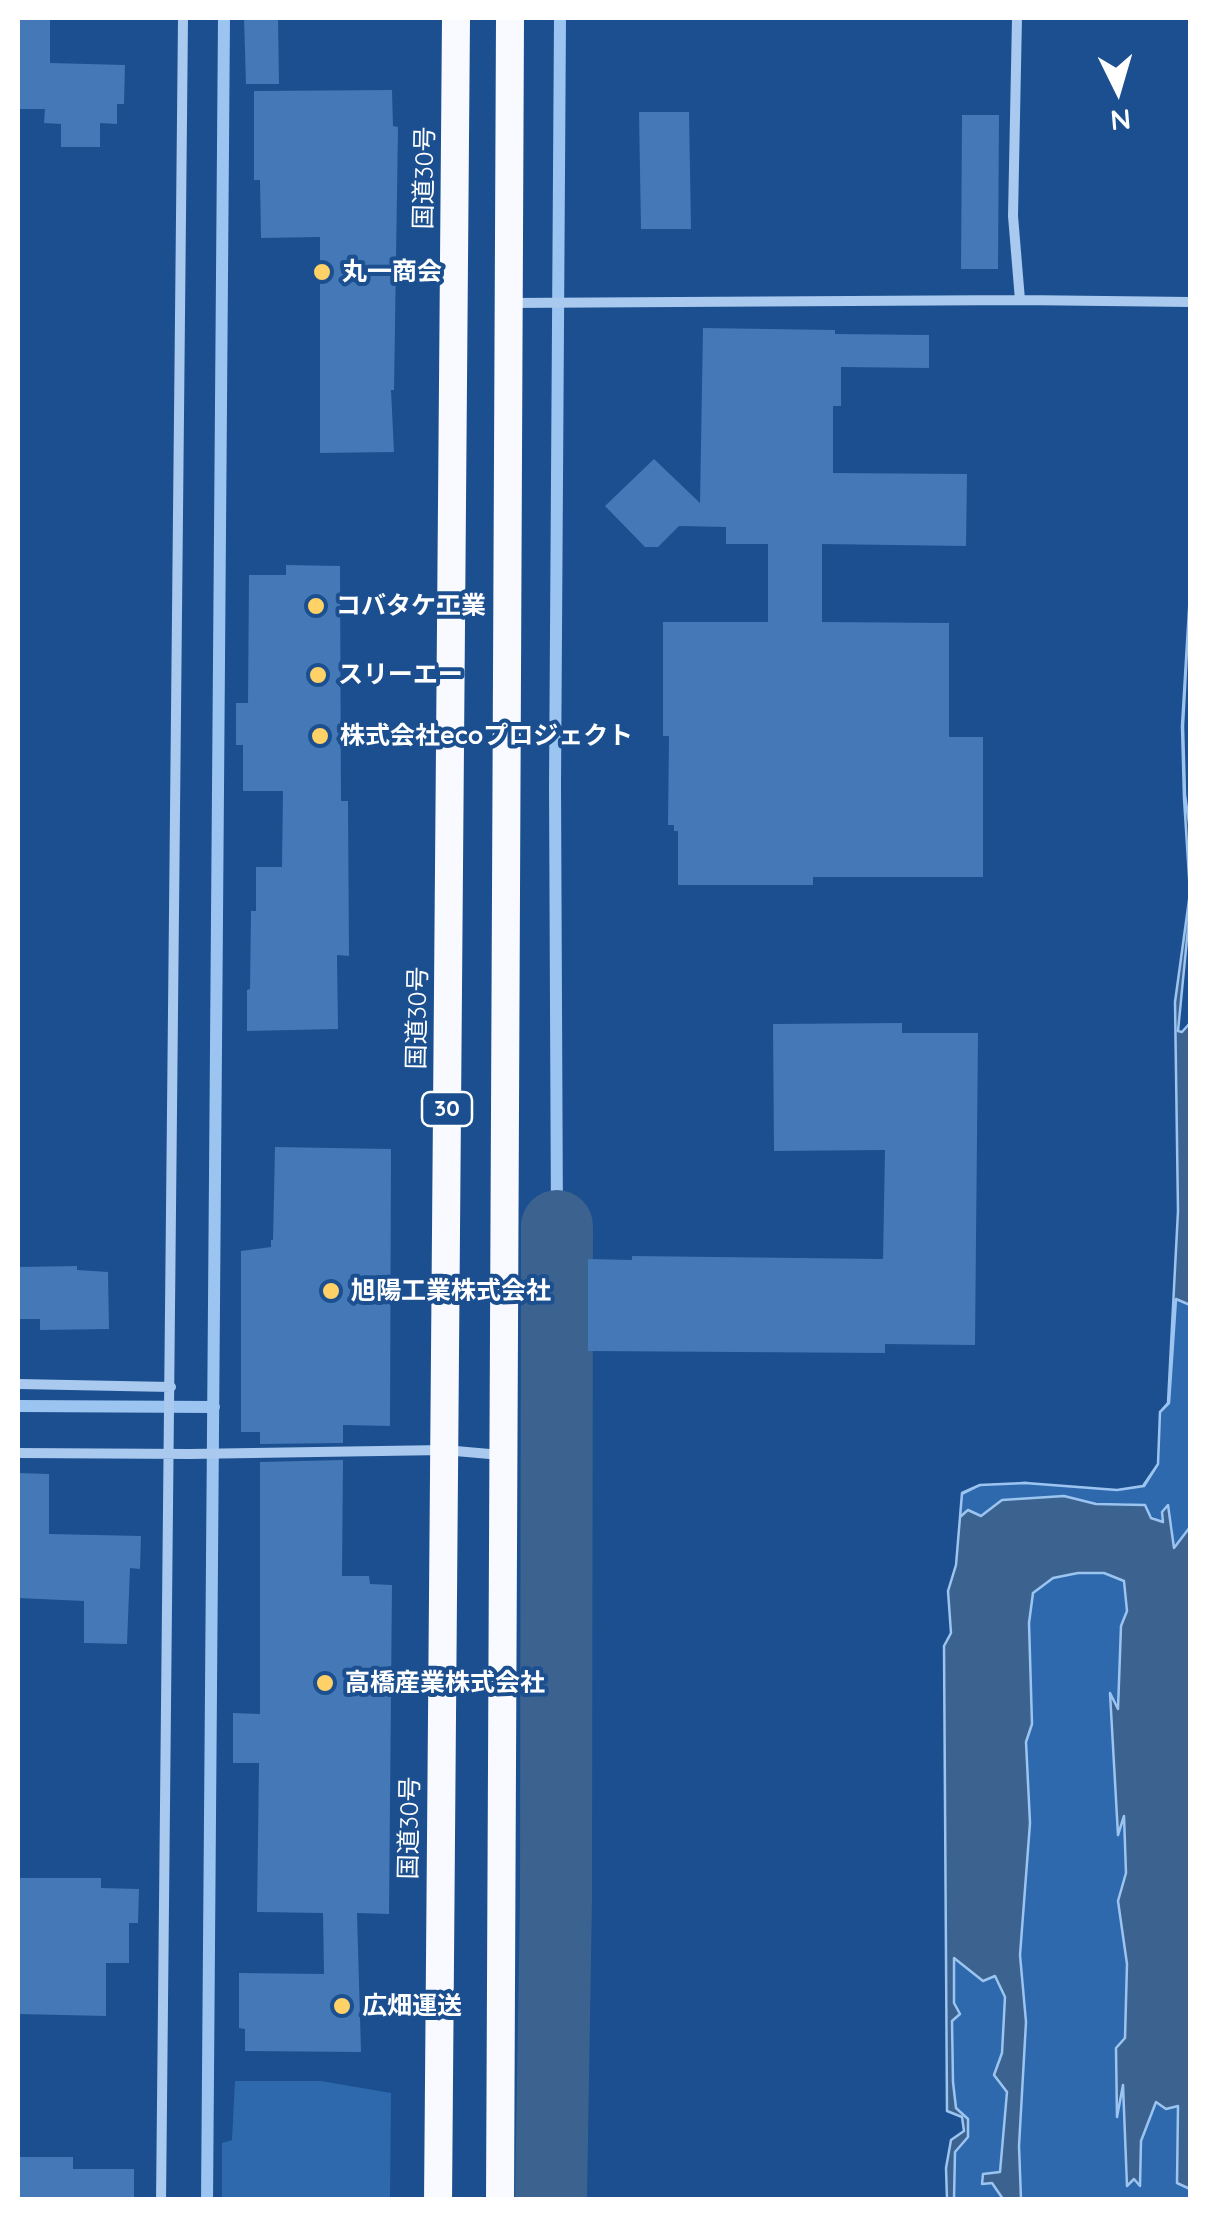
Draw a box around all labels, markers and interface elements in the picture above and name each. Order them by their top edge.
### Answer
north arrow [1068,40,1168,140]
text: N [1109,102,1132,139]
street label: 国道30号 [409,126,441,230]
place label: 丸一商会 [342,257,442,287]
marker: 丸一商会 [311,261,333,283]
place label: コバタケ工業 [336,591,486,621]
marker: コバタケ工業 [305,595,327,617]
place label: スリーエー [338,660,463,690]
marker: スリーエー [307,664,329,686]
place label: 株式会社ecoプロジェクト [340,721,633,751]
marker: 株式会社ecoプロジェクト [309,725,331,747]
street label: 国道30号 [402,966,434,1070]
road number: 30 [422,1092,472,1126]
place label: 旭陽工業株式会社 [351,1276,551,1306]
marker: 旭陽工業株式会社 [320,1280,342,1302]
place label: 高橋産業株式会社 [345,1668,545,1698]
marker: 高橋産業株式会社 [314,1672,336,1694]
street label: 国道30号 [394,1776,426,1880]
place label: 広畑運送 [362,1991,462,2021]
marker: 広畑運送 [331,1995,353,2017]

